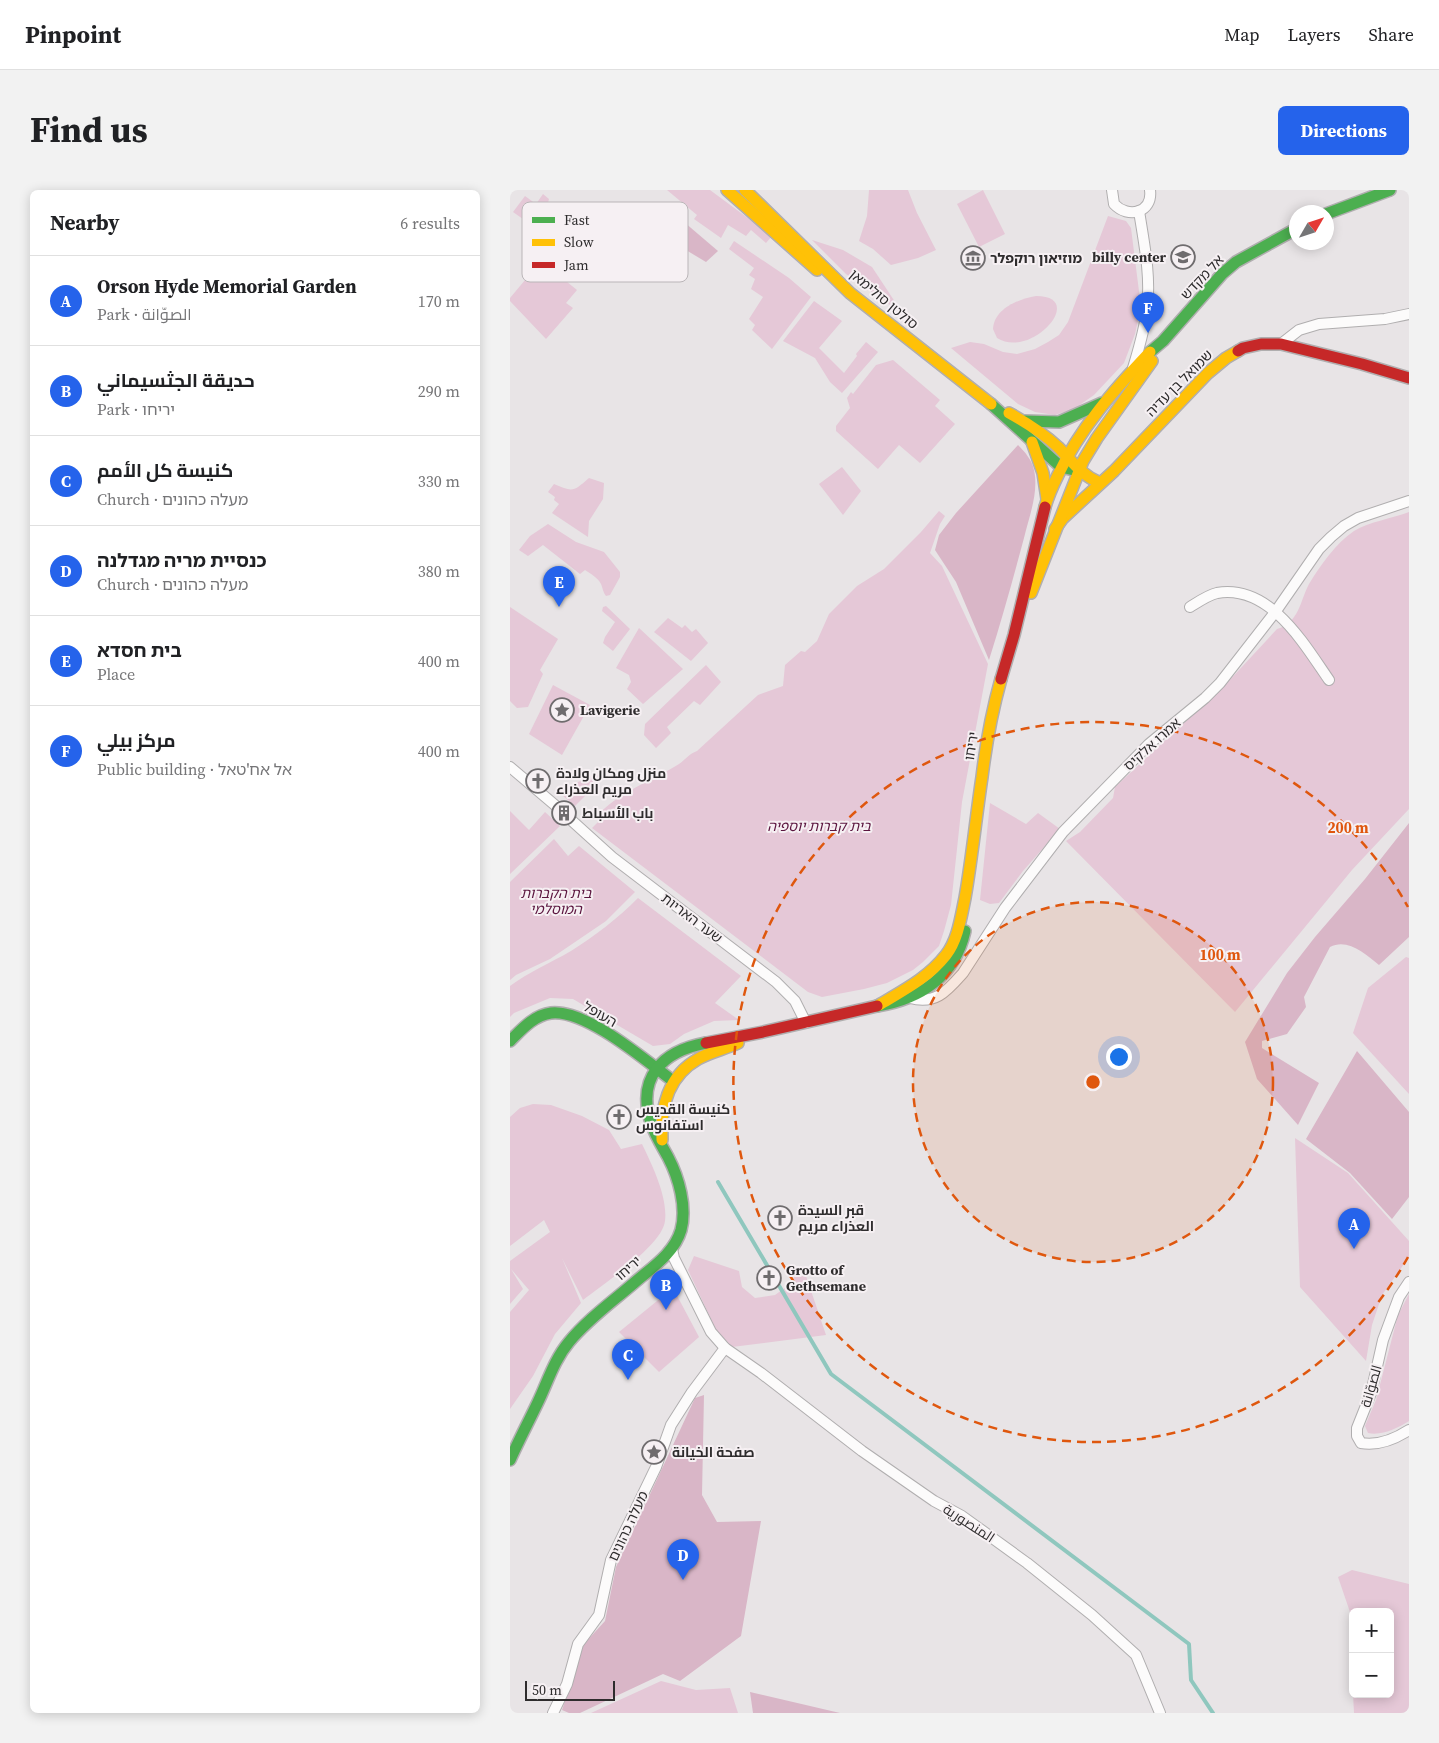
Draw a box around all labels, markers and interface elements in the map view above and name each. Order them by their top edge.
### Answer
text: Pinpoint [25,18,121,51]
text: Map [1224,22,1259,47]
text: Layers [1287,22,1340,47]
text: Share [1368,22,1414,47]
text: Find us [30,106,148,154]
button: Directions [1278,106,1409,155]
legend [522,202,688,282]
north arrow [1289,205,1334,250]
text: Nearby [50,208,120,237]
text: Fast [564,210,590,230]
text: 6 results [400,212,460,234]
text: Slow [564,232,594,252]
school or university icon: billy center [1170,244,1196,270]
museum icon: מוזיאון רוקפלר [960,245,986,271]
place label: billy center [1092,247,1166,267]
place label: מוזיאון רוקפלר [990,248,1082,268]
street label: אל מקדש [1176,250,1228,304]
text: Jam [563,255,589,275]
street label: סולטן סולימאן [845,264,923,334]
text: Orson Hyde Memorial Garden [97,273,357,299]
text: A [61,290,71,312]
text: 170 m [418,290,460,312]
pin: F [1132,292,1164,333]
text: Park · الصوّانة [97,303,192,325]
street label: שמואל בן עדיה [1141,345,1217,421]
text: حديقة الجثسيماني [97,367,255,393]
text: B [61,380,71,402]
text: 290 m [418,380,460,402]
text: Park · יריחו [97,398,175,420]
text: كنيسة كل الأمم [97,457,233,483]
text: C [61,470,71,492]
text: 330 m [418,470,460,492]
text: Church · מעלה כהונים [97,488,248,510]
text: כנסיית מריה מגדלנה [97,547,267,573]
text: D [60,560,72,582]
text: 380 m [418,560,460,582]
pin: E [543,566,575,607]
text: Church · מעלה כהונים [97,573,248,595]
text: בית חסדא [97,637,182,663]
text: E [61,650,71,672]
text: 400 m [418,650,460,672]
text: Place [97,663,135,685]
place icon: Lavigerie [549,697,575,723]
place label: Lavigerie [580,700,640,720]
street label: אמרו אלקיס [1119,713,1185,775]
text: مركز بيلي [97,727,176,753]
street label: יריחו [959,730,983,762]
text: F [61,740,71,762]
text: 400 m [418,740,460,762]
text: Public building · אל אח'טאל [97,758,292,780]
place label: منزل ومكان ولادة مريم العذراء [556,763,666,799]
church icon: منزل ومكان ولادة مريم العذراء [525,768,551,794]
building icon: باب الأسباط [551,800,577,826]
place label: باب الأسباط [582,803,653,823]
park label: בית קברות יוספיה [767,816,872,836]
text: 200 m [1327,817,1369,838]
park label: בית הקברות המוסלמי [520,883,593,919]
street label: שער האריות [657,888,727,948]
text: 100 m [1199,944,1241,965]
street label: העופל [579,996,621,1032]
your location [1106,1044,1132,1070]
centre of rings [1084,1073,1102,1091]
place label: كنيسة القديس استفانوس [636,1099,730,1135]
church icon: كنيسة القديس استفانوس [606,1104,632,1130]
place label: قبر السيدة العذراء مريم [798,1200,874,1236]
church icon: قبر السيدة العذراء مريم [767,1205,793,1231]
pin: A [1338,1208,1370,1249]
street label: יריחו [611,1251,645,1285]
place label: Grotto of Gethsemane [786,1260,866,1296]
church icon: Grotto of Gethsemane [756,1265,782,1291]
pin: B [650,1269,682,1310]
pin: C [612,1339,644,1380]
street label: الصوّانة [1355,1362,1387,1410]
place icon: صفحة الخيانة [641,1439,667,1465]
place label: صفحة الخيانة [672,1442,755,1462]
street label: מעלה כהונים [603,1488,653,1564]
street label: المنصورية [939,1499,999,1547]
pin: D [667,1539,699,1580]
map controls [1349,1608,1394,1698]
button: + [1349,1608,1394,1653]
button: − [1349,1653,1394,1698]
scale bar [525,1678,615,1701]
text: 50 m [532,1680,562,1700]

